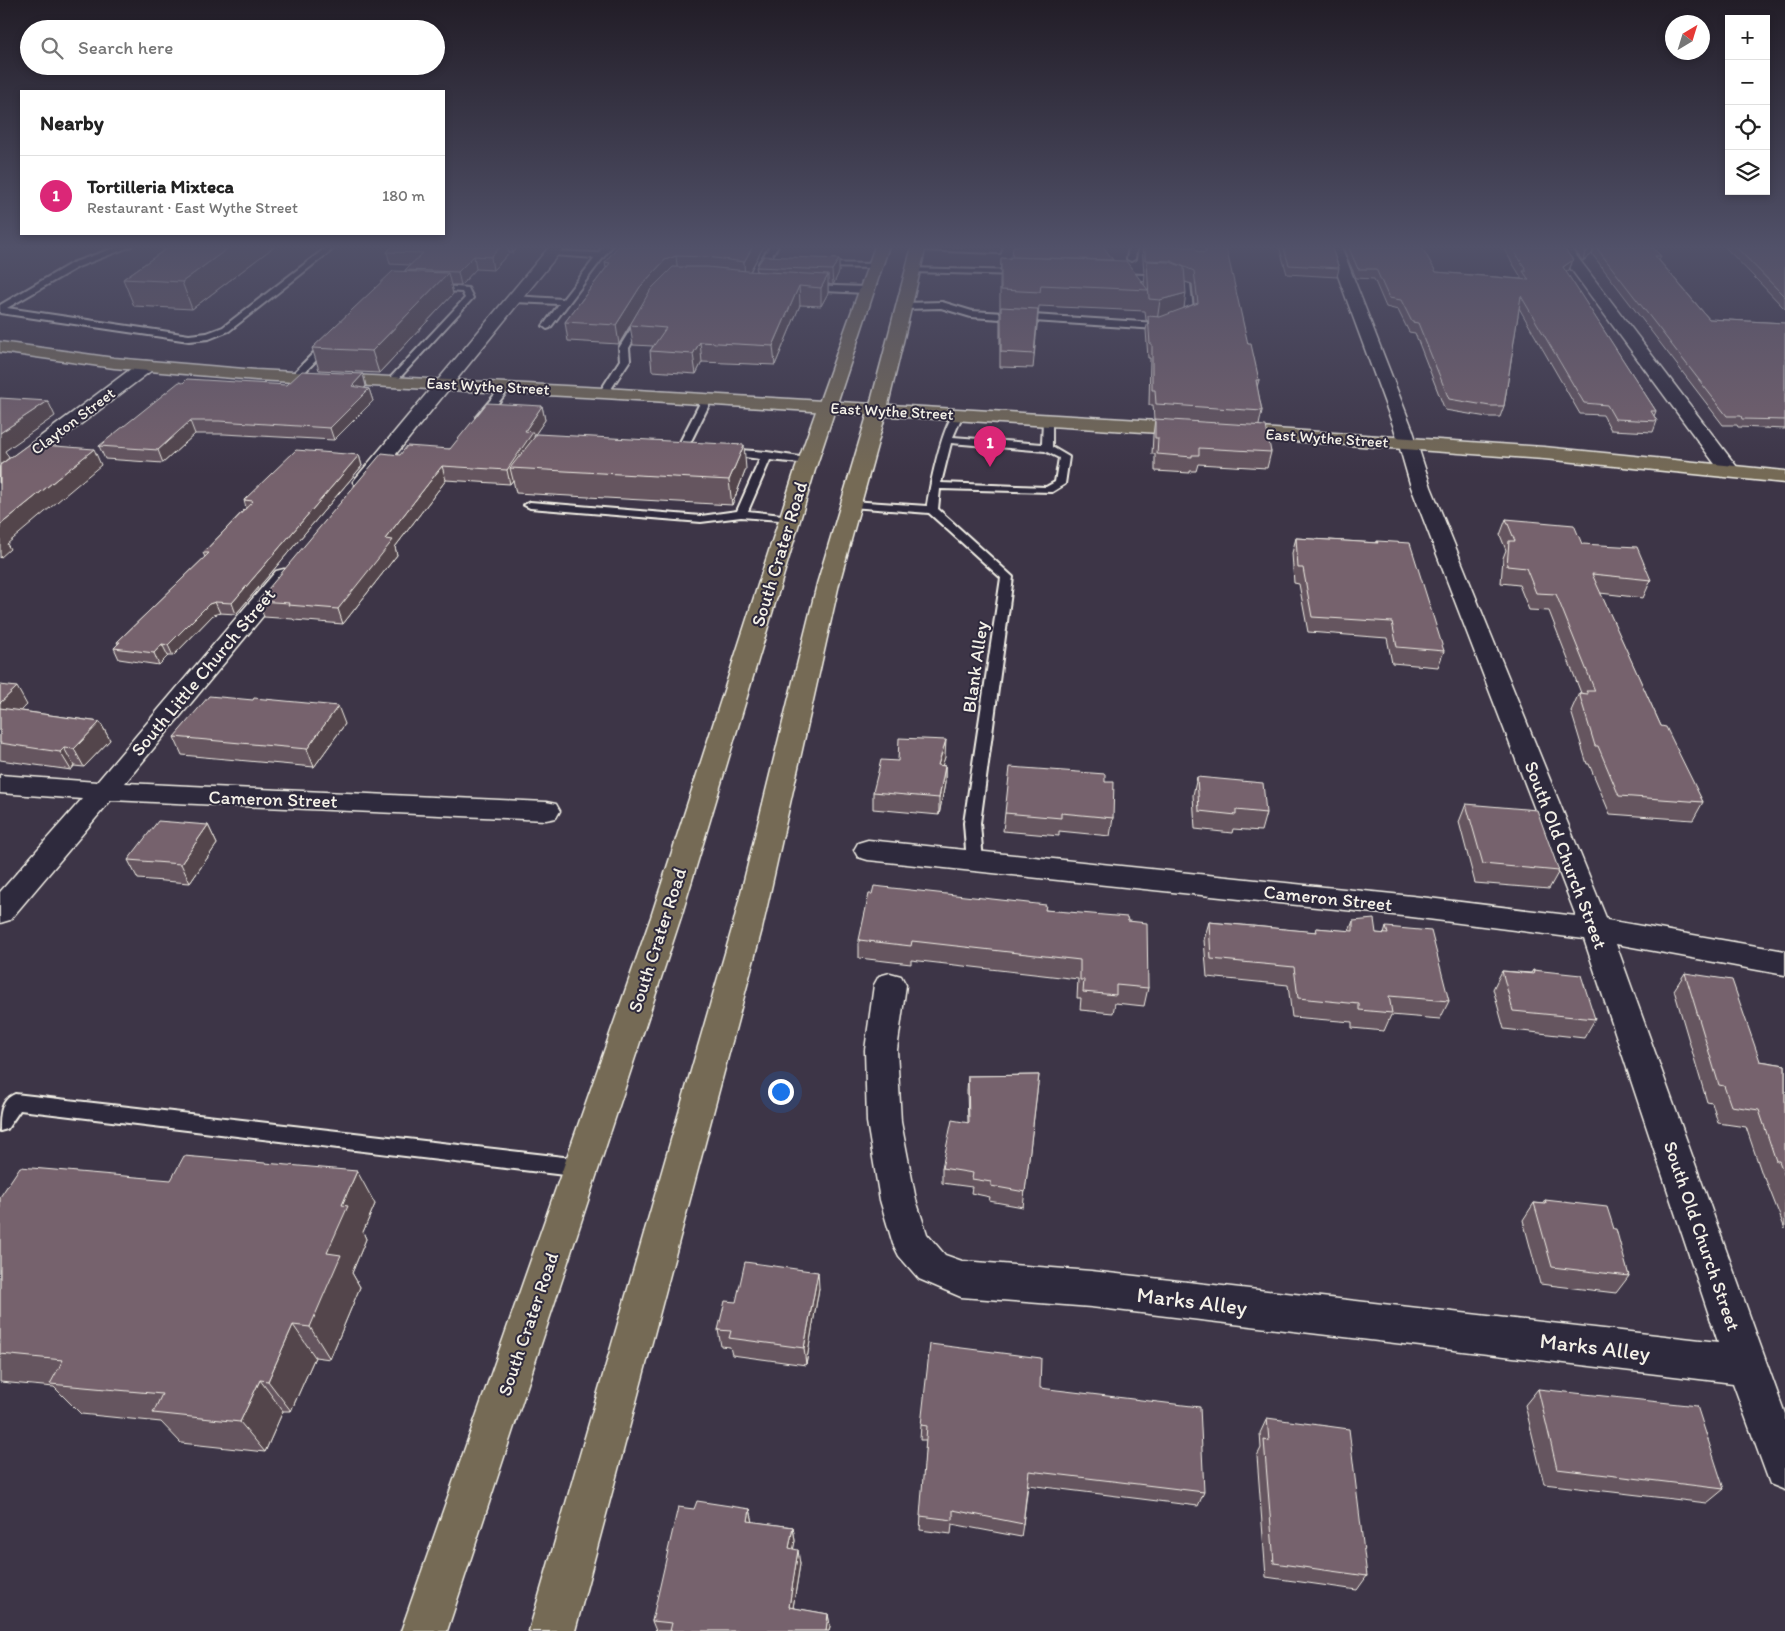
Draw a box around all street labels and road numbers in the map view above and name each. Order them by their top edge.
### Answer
street label: East Wythe Street [426,373,550,399]
street label: Clayton Street [27,383,119,459]
street label: East Wythe Street [830,398,954,424]
street label: East Wythe Street [1265,424,1389,452]
street label: South Crater Road [746,478,812,629]
street label: South Little Church Street [126,583,280,761]
street label: Blank Alley [957,619,993,715]
street label: South Old Church Street [1520,758,1612,952]
street label: Cameron Street [208,785,338,813]
street label: South Crater Road [623,864,691,1015]
street label: Cameron Street [1263,880,1393,916]
street label: South Old Church Street [1659,1138,1745,1334]
street label: South Crater Road [493,1248,564,1399]
street label: Marks Alley [1135,1281,1249,1321]
street label: Marks Alley [1538,1327,1652,1367]

